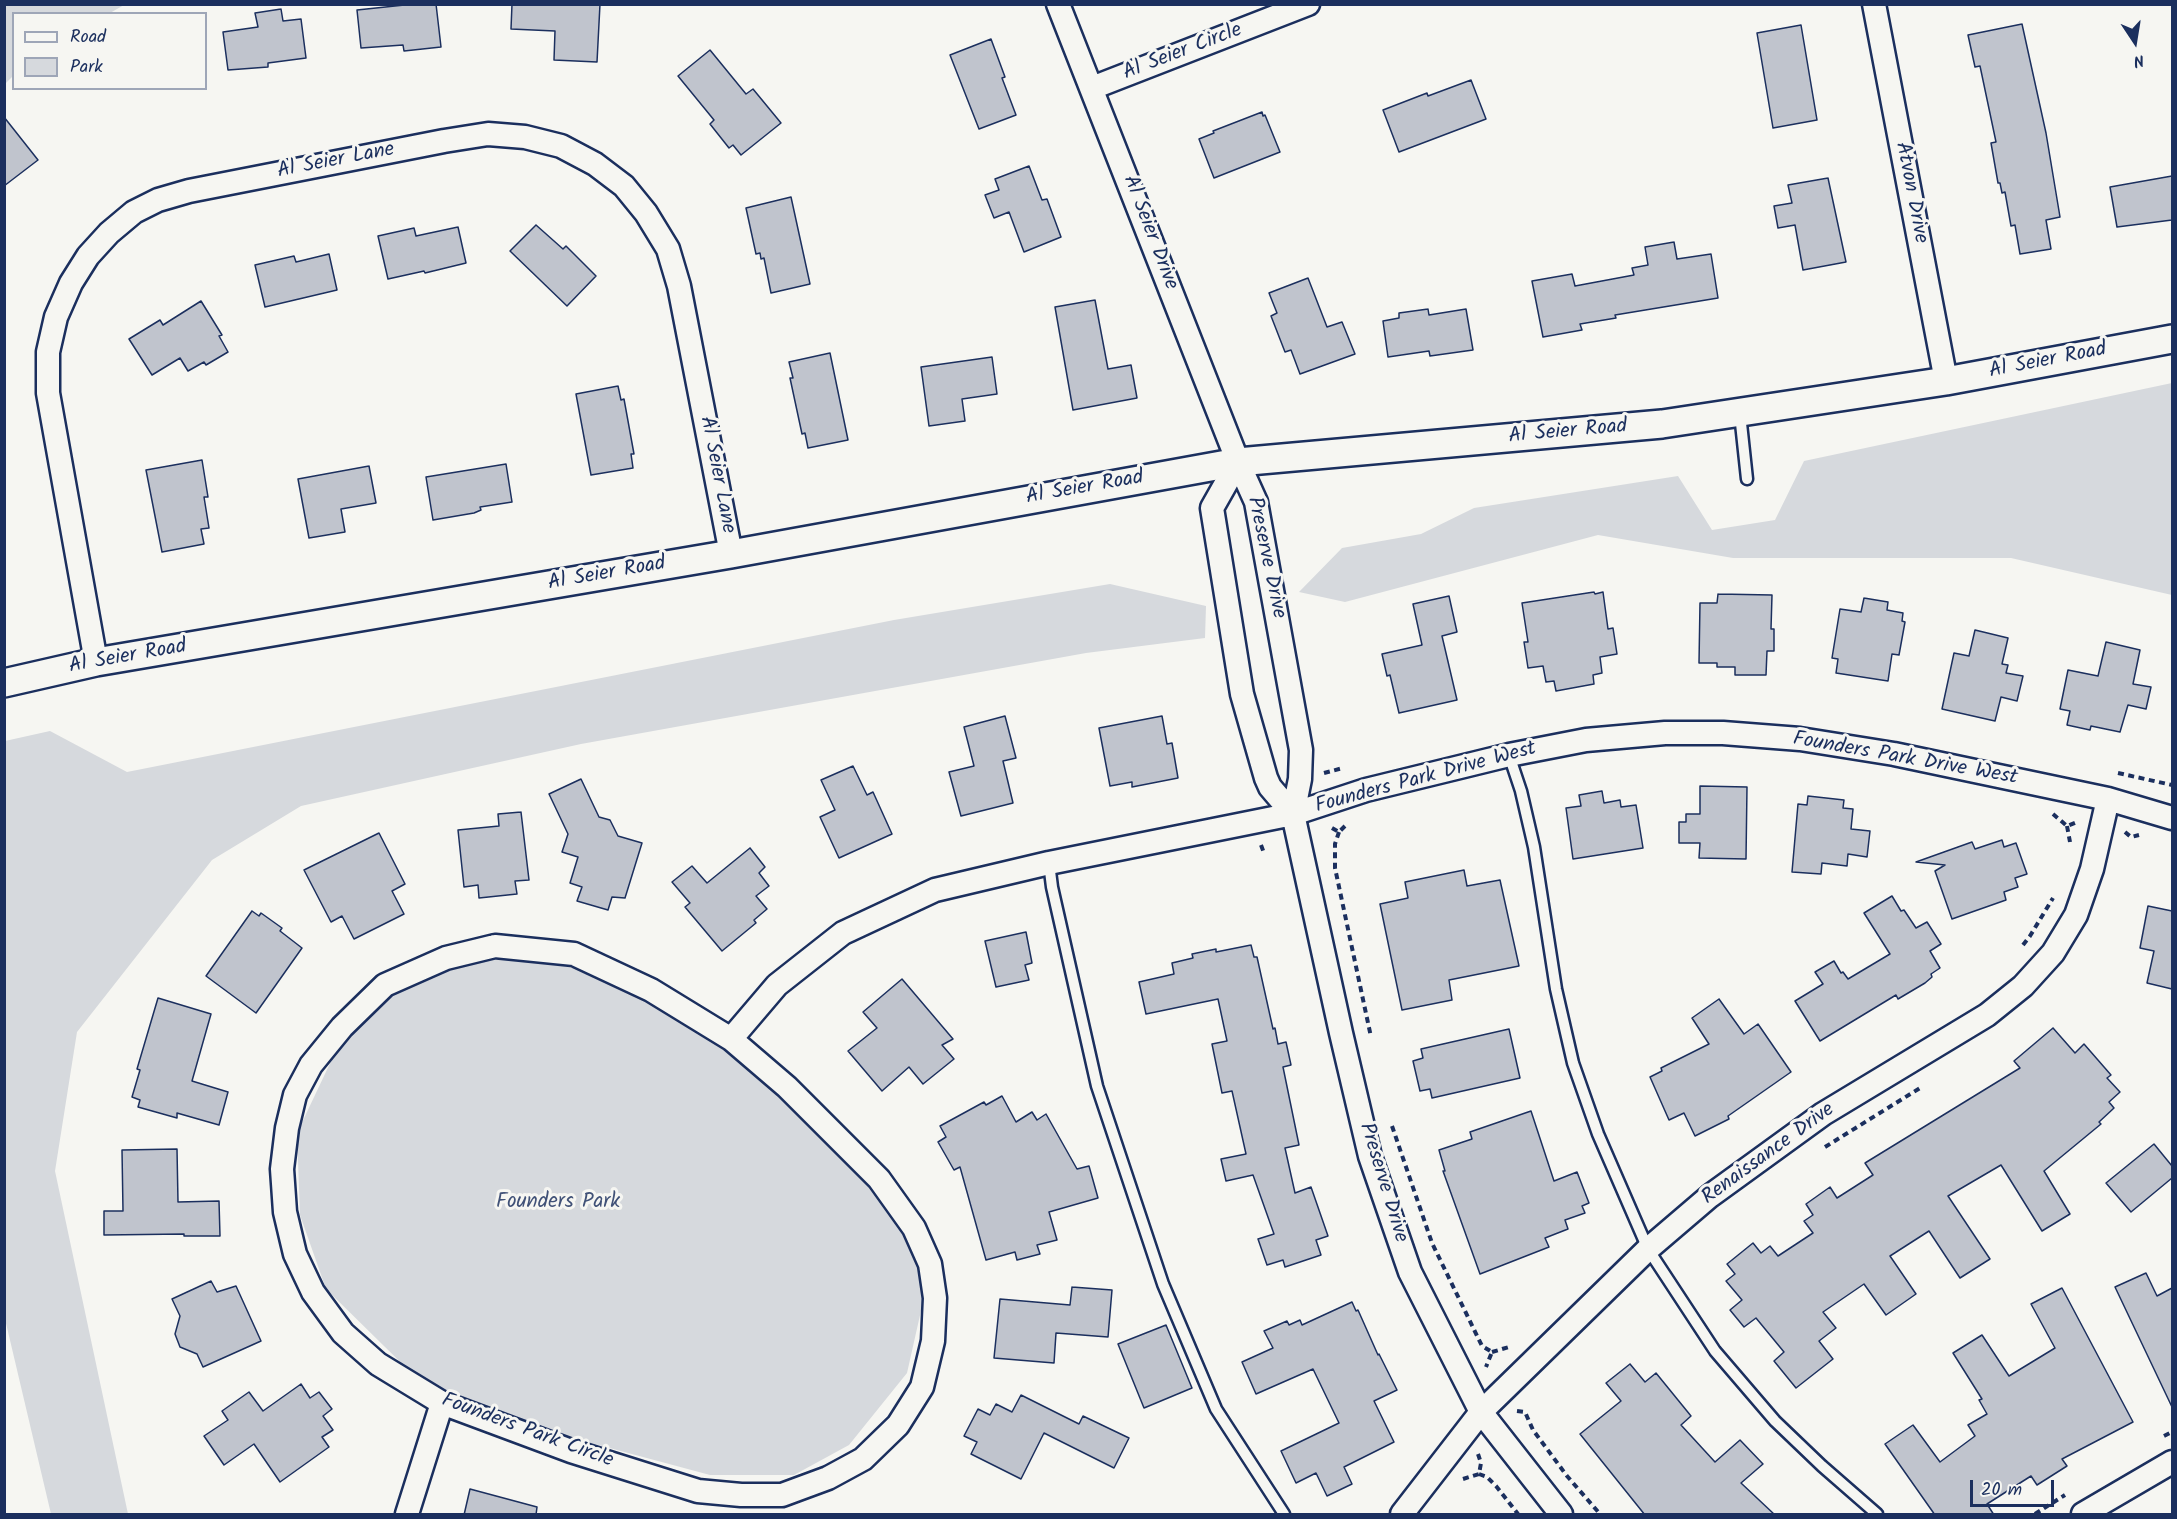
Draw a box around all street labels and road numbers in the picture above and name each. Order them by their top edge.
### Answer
street label: Al Seier Circle [1120,19,1246,87]
street label: Al Seier Lane [275,138,397,186]
street label: Atvon Drive [1888,140,1932,246]
street label: Al Seier Drive [1116,172,1182,294]
street label: Al Seier Road [1987,338,2109,386]
street label: Al Seier Lane [692,414,740,536]
street label: Al Seier Road [1508,415,1628,451]
street label: Al Seier Road [1024,466,1146,512]
street label: Preserve Drive [1240,495,1290,621]
street label: Al Seier Road [546,552,668,598]
street label: Al Seier Road [67,635,189,681]
street label: Founders Park Drive West [1791,728,2019,792]
street label: Founders Park Drive West [1313,737,1539,821]
street label: Renaissance Drive [1698,1098,1840,1212]
street label: Preserve Drive [1352,1120,1412,1246]
street label: Founders Park Circle [438,1389,616,1475]

